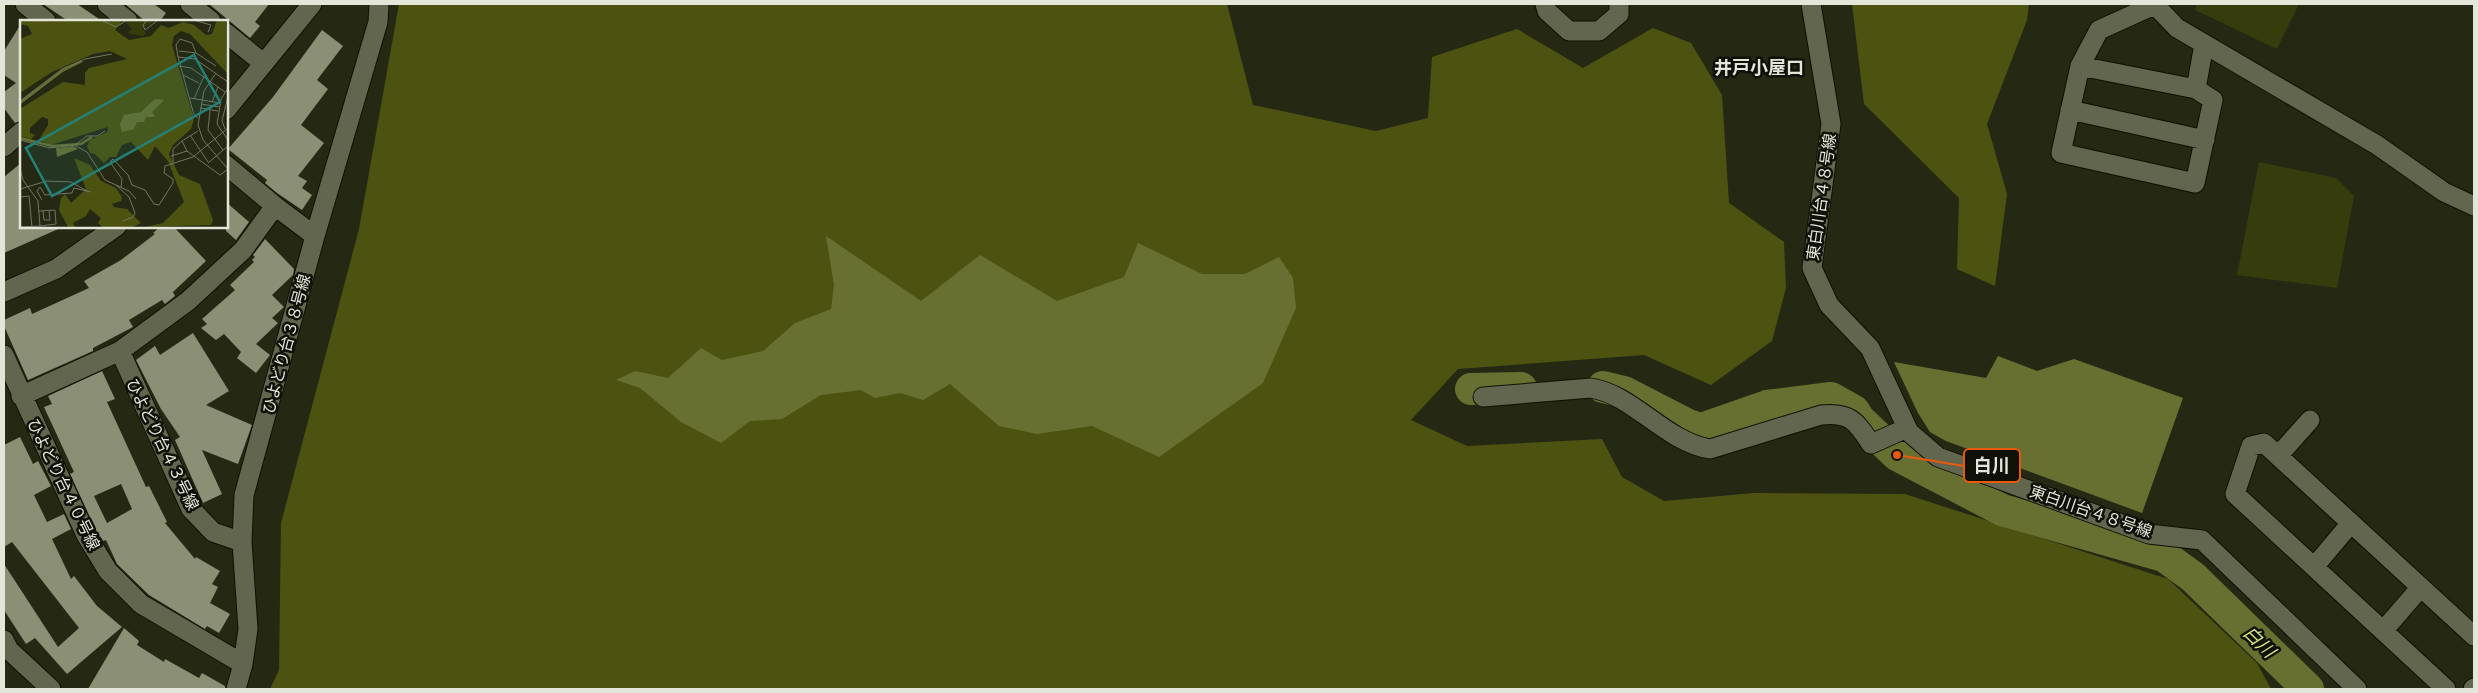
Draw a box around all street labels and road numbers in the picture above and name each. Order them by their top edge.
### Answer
street label: 東白川台４８号線 [1802,132,1840,262]
street label: ひよどり台３８号線 [258,272,314,416]
street label: ひよどり台４３号線 [122,375,204,513]
street label: ひよどり台４０号線 [23,415,105,553]
street label: 東白川台４８号線 [2027,481,2155,541]

